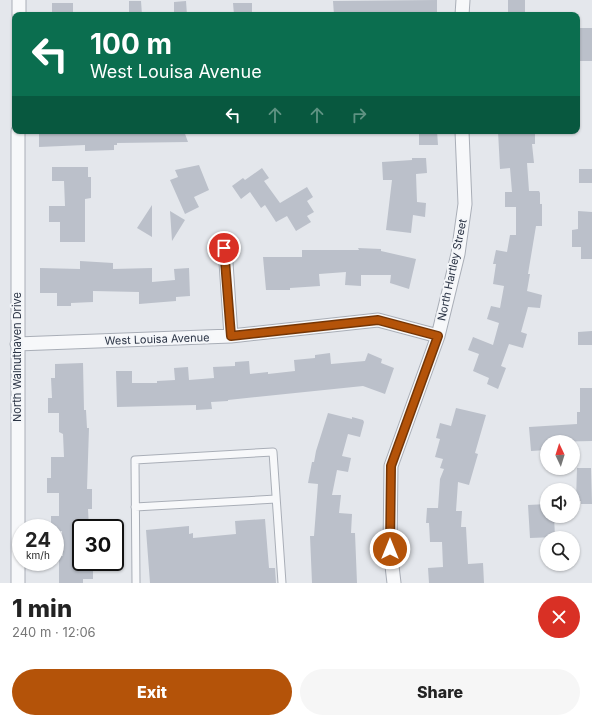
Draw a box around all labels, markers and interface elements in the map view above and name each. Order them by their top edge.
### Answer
text: 100 m [90,27,172,61]
icon: left [24,28,76,80]
text: West Louisa Avenue [90,61,262,82]
icon: left [222,104,244,126]
icon: ahead [264,104,286,126]
icon: ahead [306,104,328,126]
icon: right [348,104,370,126]
street label: North Hartley Street [434,217,470,322]
pin [207,231,241,265]
icon: arrive [213,237,235,259]
street label: North Walnuthaven Drive [10,292,24,422]
street label: West Louisa Avenue [104,330,210,348]
north arrow [540,435,580,475]
map controls [540,435,580,571]
button: sound [540,483,580,523]
speed limit sign: 30 [72,519,124,571]
text: 24 [25,528,51,552]
position arrow [369,528,411,570]
button: search [540,531,580,571]
text: km/h [26,549,50,561]
text: 1 min [12,594,72,623]
button: close [538,596,580,638]
text: 240 m · 12:06 [12,624,96,640]
button: Exit [12,669,292,715]
button: Share [300,669,580,715]

